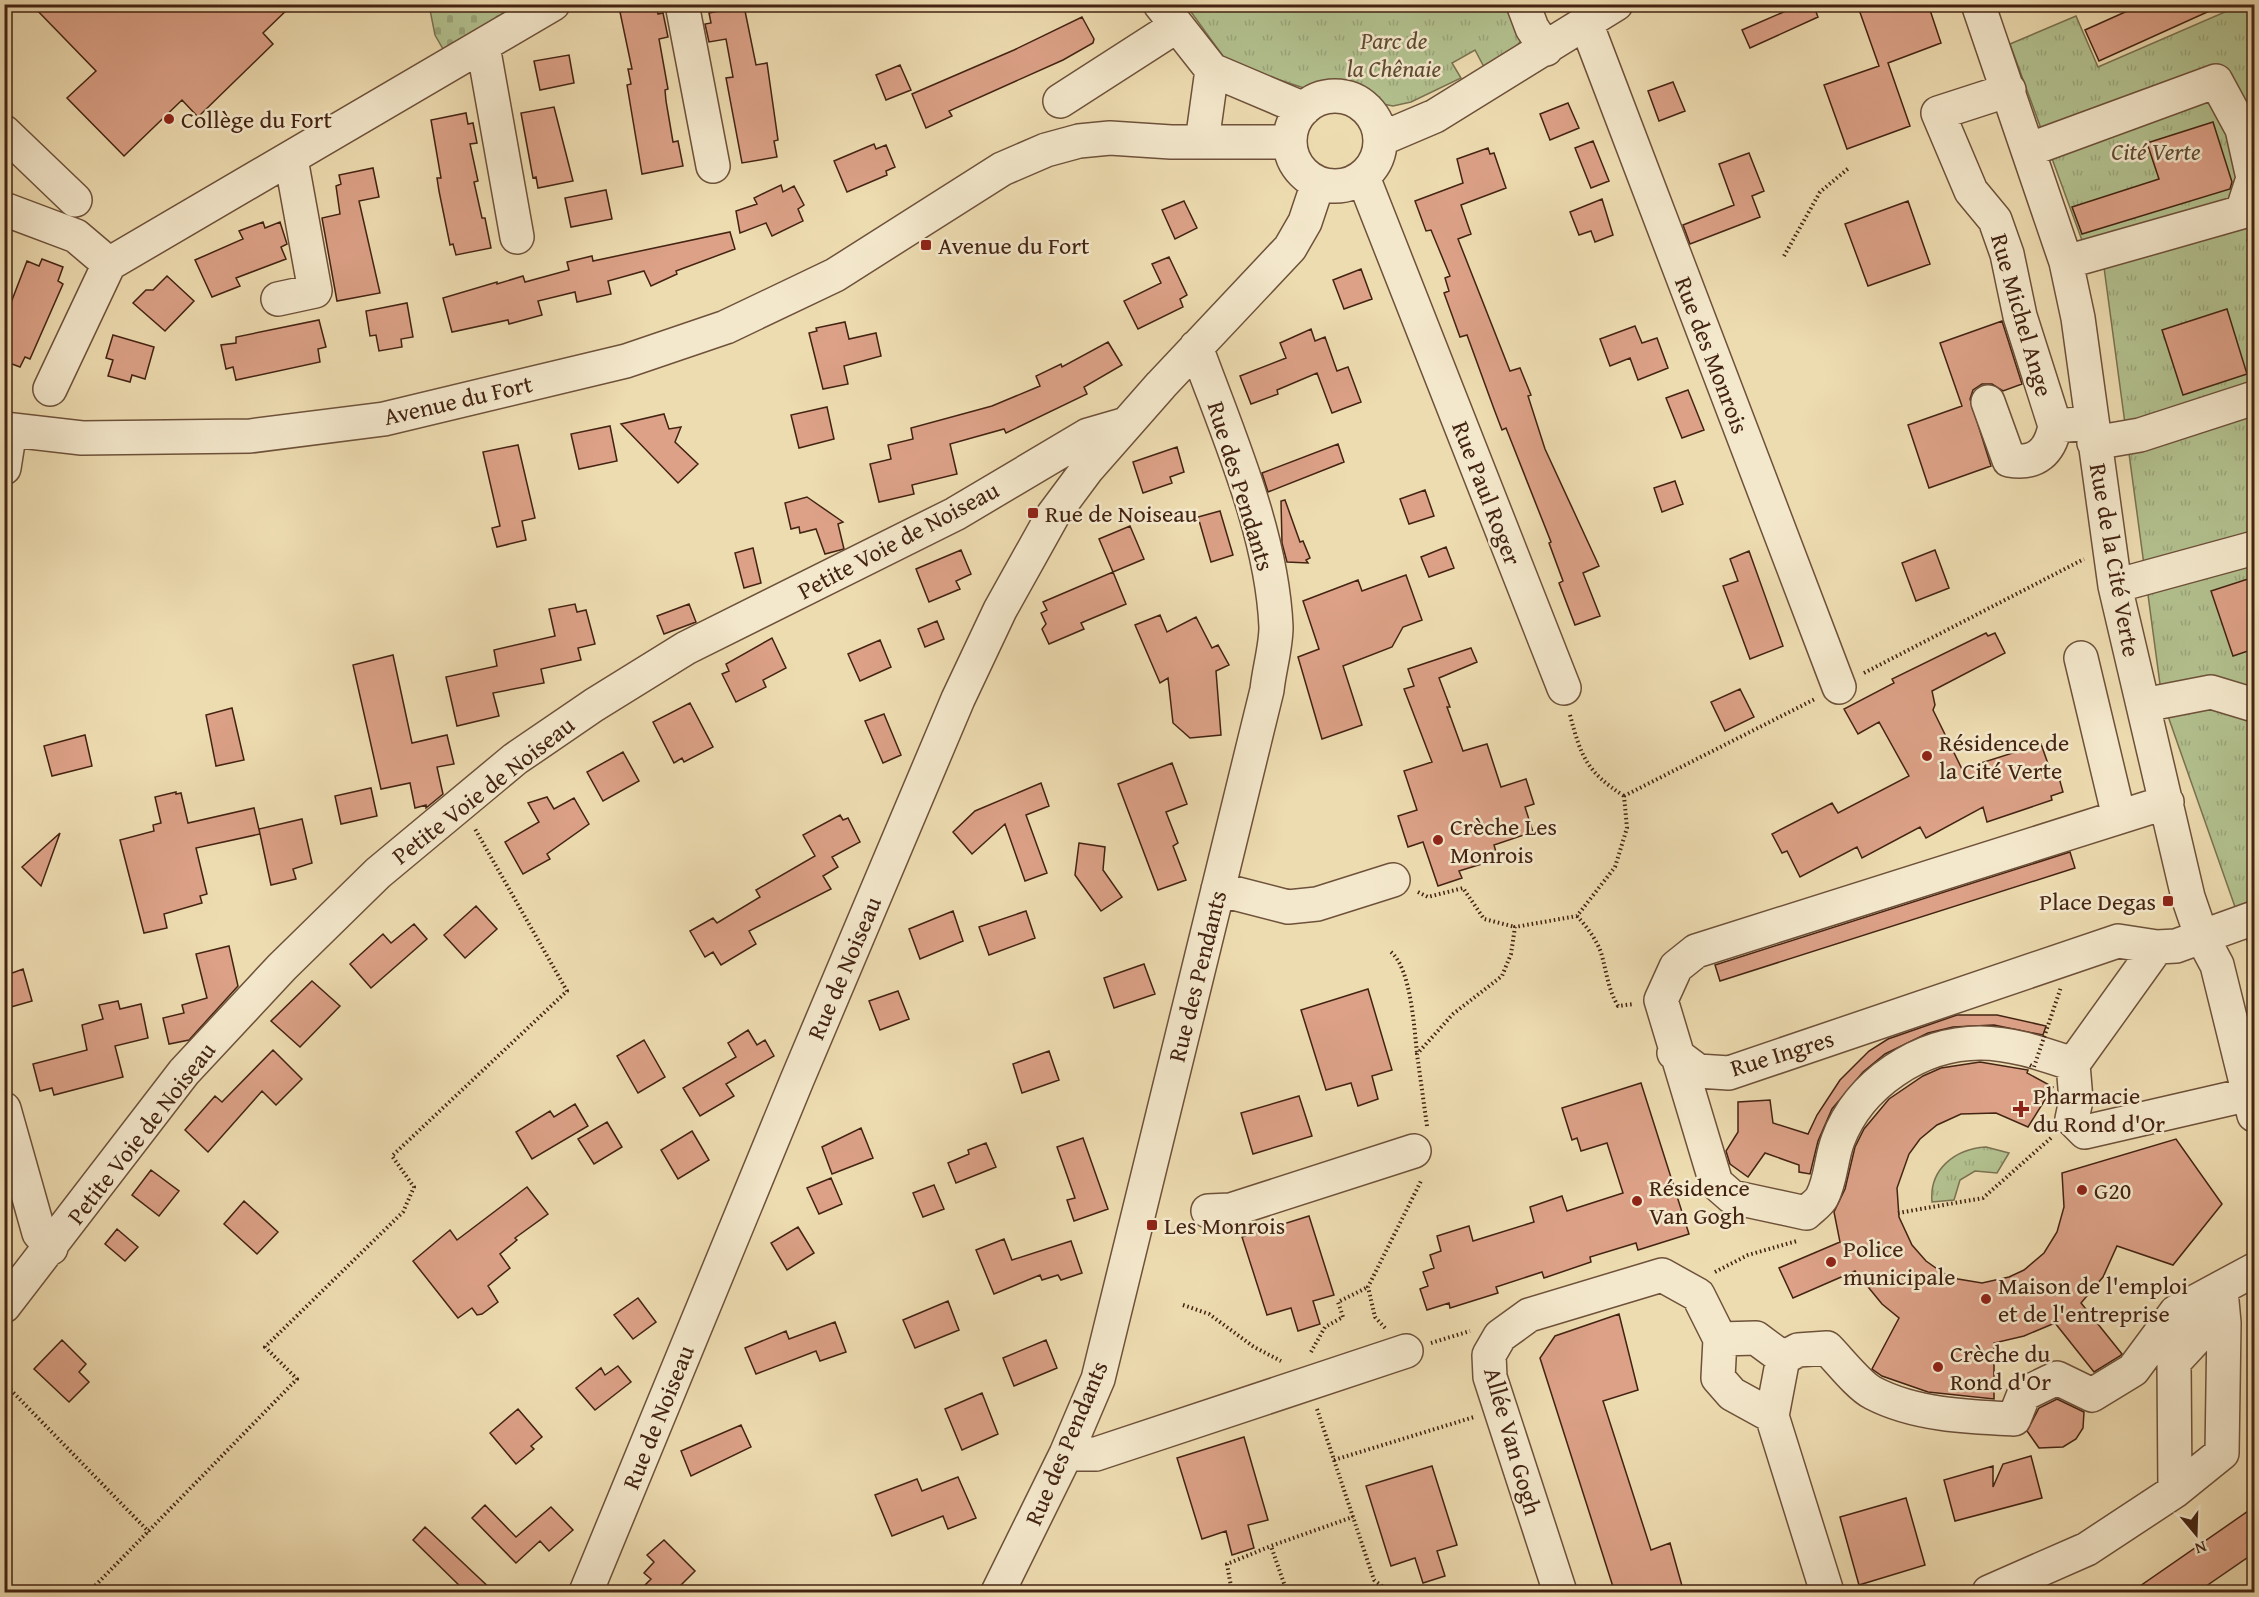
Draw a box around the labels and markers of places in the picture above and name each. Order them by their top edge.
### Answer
place label: Collège du Fort [181,102,333,137]
marker: Collège du Fort [162,112,176,126]
place label: Avenue du Fort [938,228,1090,263]
marker: Avenue du Fort [919,238,933,252]
place label: Rue de Noiseau [1045,496,1198,531]
marker: Rue de Noiseau [1026,506,1040,520]
place label: Résidence de la Cité Verte [1939,725,2069,788]
marker: Résidence de la Cité Verte [1920,749,1934,763]
place label: Crèche Les Monrois [1450,809,1557,872]
marker: Crèche Les Monrois [1431,833,1445,847]
place label: Place Degas [2039,884,2156,919]
marker: Place Degas [2161,894,2175,908]
place label: Pharmacie du Rond d'Or [2033,1078,2165,1141]
marker: Pharmacie du Rond d'Or [2014,1102,2028,1116]
place label: Résidence Van Gogh [1649,1170,1750,1233]
place label: G20 [2094,1173,2131,1208]
marker: G20 [2075,1183,2089,1197]
marker: Résidence Van Gogh [1630,1194,1644,1208]
place label: Les Monrois [1164,1208,1285,1243]
marker: Les Monrois [1145,1218,1159,1232]
place label: Police municipale [1843,1231,1955,1294]
marker: Police municipale [1824,1255,1838,1269]
place label: Maison de l'emploi et de l'entreprise [1998,1268,2188,1331]
marker: Maison de l'emploi et de l'entreprise [1979,1292,1993,1306]
place label: Crèche du Rond d'Or [1950,1336,2051,1399]
marker: Crèche du Rond d'Or [1931,1360,1945,1374]

